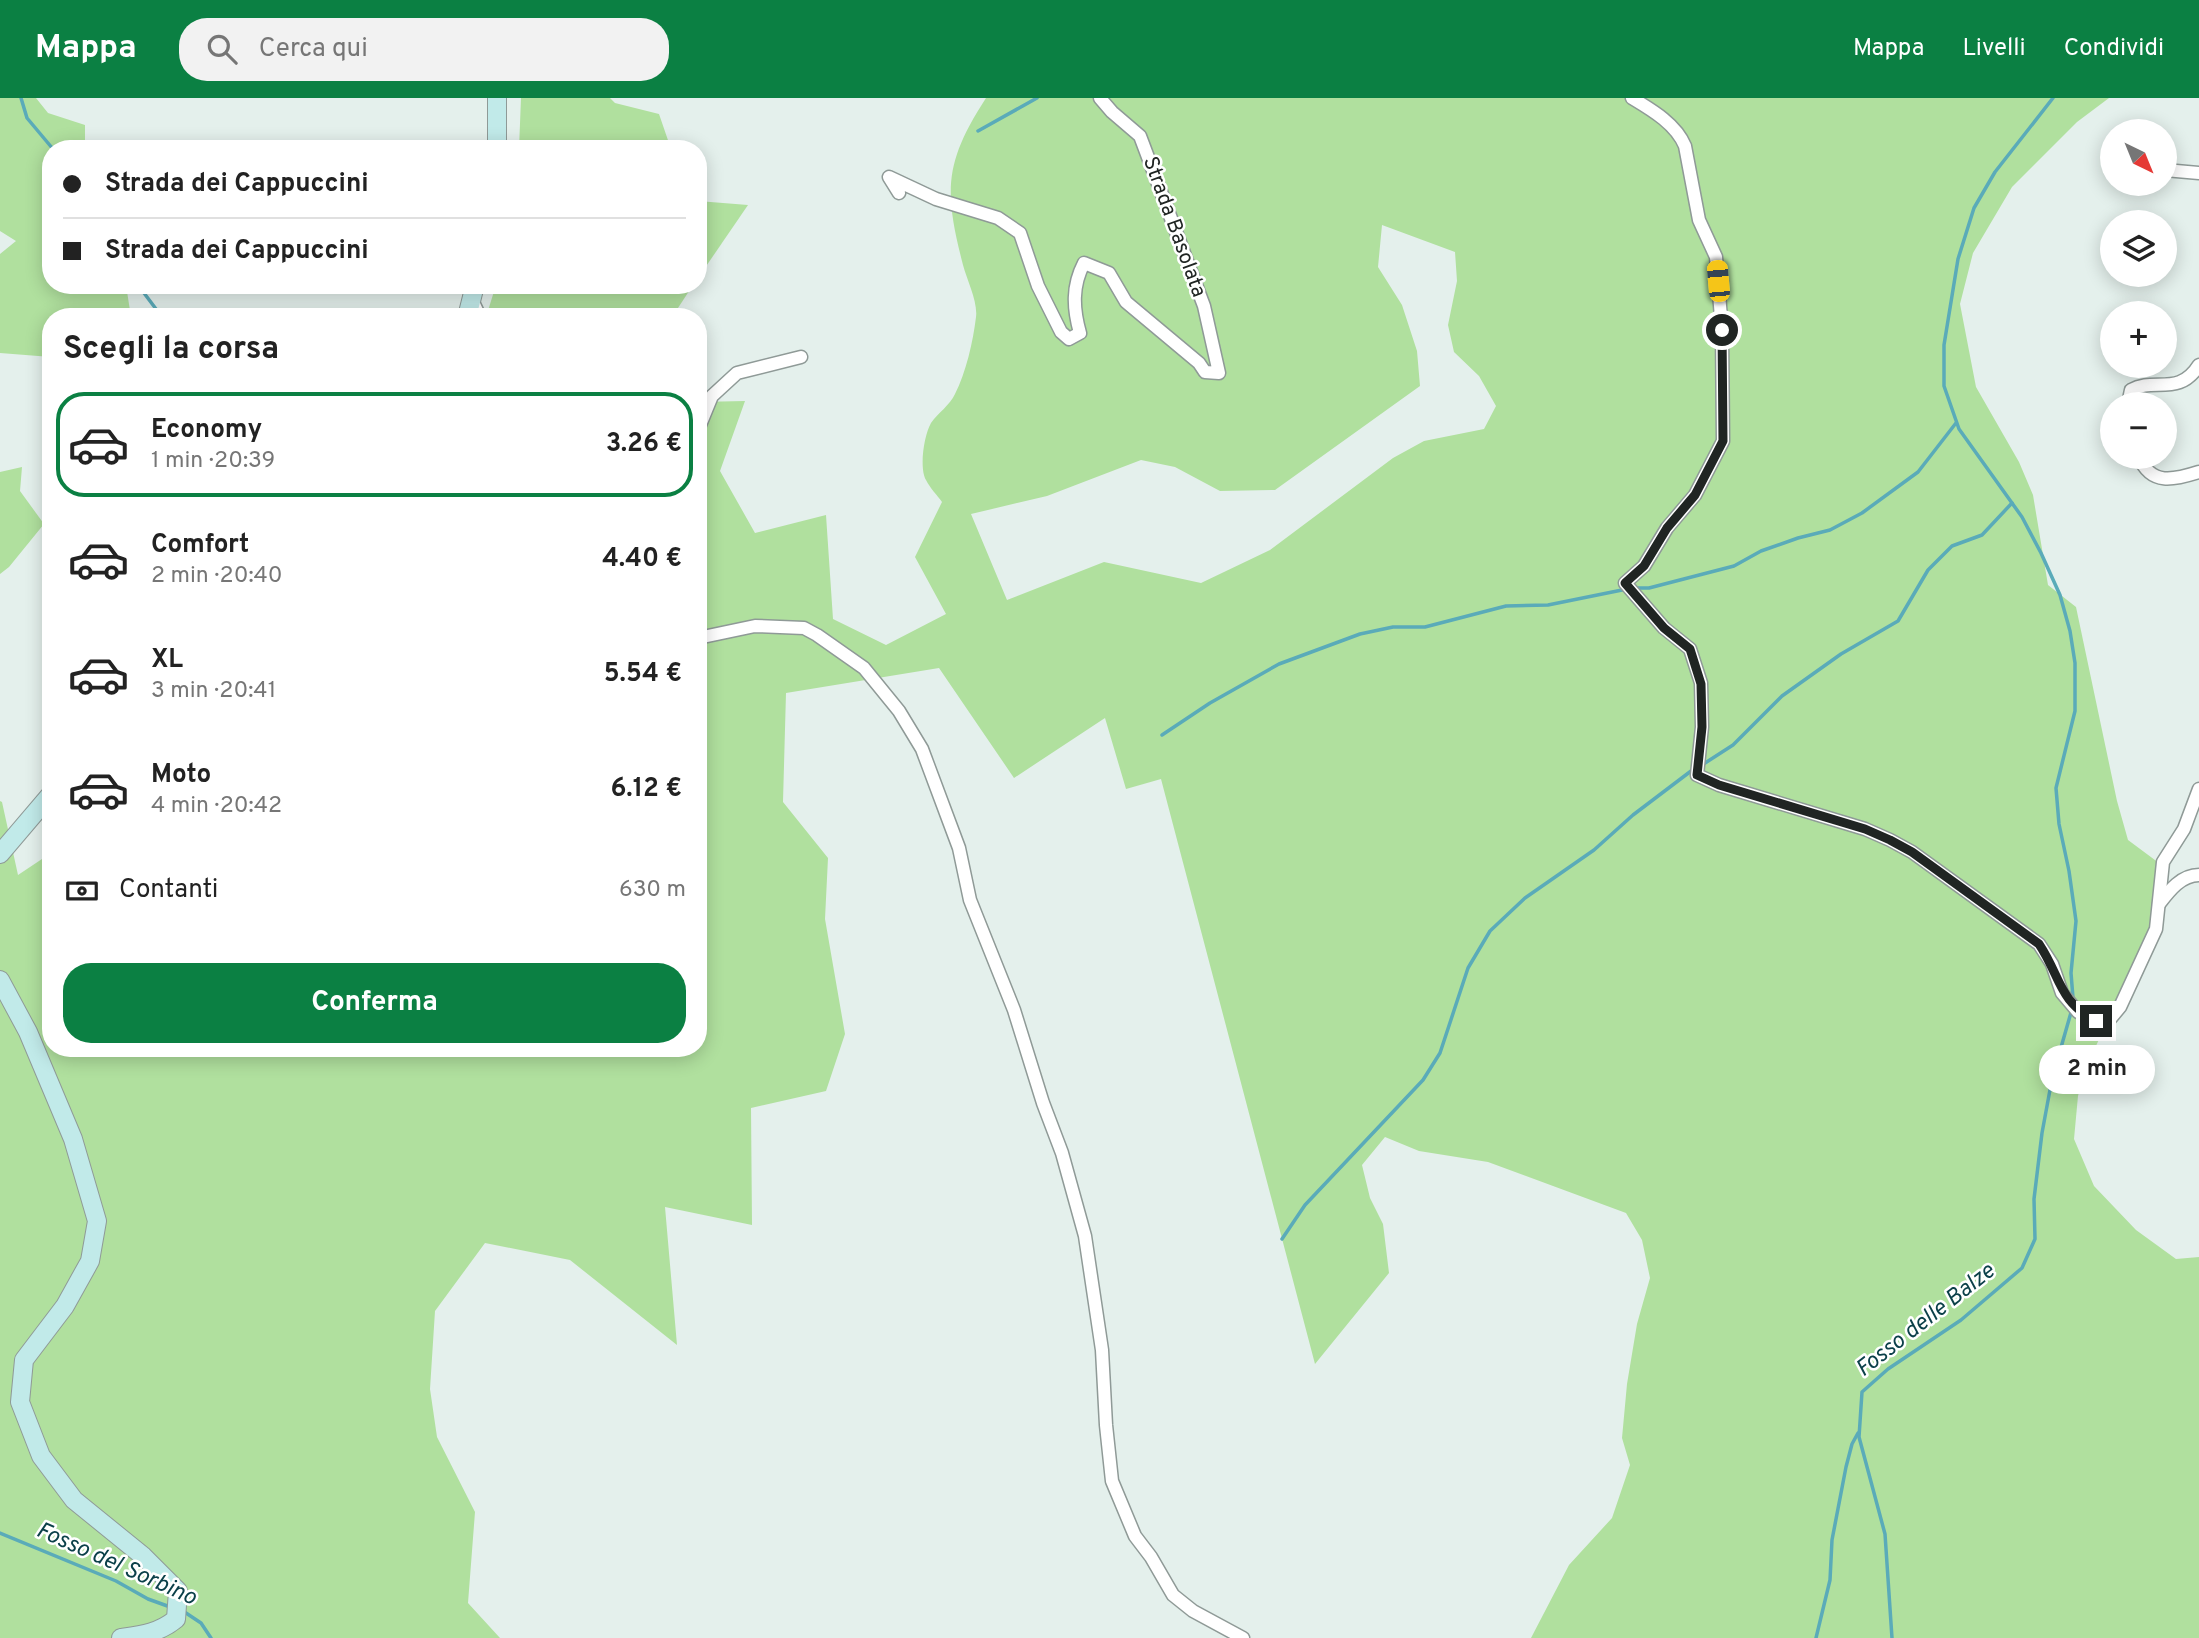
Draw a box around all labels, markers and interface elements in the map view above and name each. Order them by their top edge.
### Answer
search box [179,18,669,81]
text: Mappa [35,28,137,70]
icon: search [203,30,241,68]
text: Cerca qui [259,33,368,66]
text: Mappa [1853,34,1924,64]
text: Livelli [1962,34,2026,64]
text: Condividi [2064,34,2164,64]
north arrow [2100,119,2177,196]
map controls [2100,119,2177,469]
street label: Strada Basolata [1136,153,1212,301]
text: Strada dei Cappuccini [105,168,369,201]
button: layers [2100,210,2177,287]
text: Strada dei Cappuccini [105,235,369,268]
car [1706,259,1731,303]
button: + [2100,301,2177,378]
route start [1706,314,1738,346]
text: Scegli la corsa [63,330,279,370]
button: − [2100,392,2177,469]
icon: car [67,413,130,476]
text: Economy [151,414,262,447]
text: 3.26 € [606,428,682,461]
text: 1 min · 20:39 [151,447,275,476]
icon: car [67,528,130,591]
text: Comfort [151,529,249,562]
text: 4.40 € [602,543,682,576]
text: 2 min · 20:40 [151,562,283,591]
icon: car [67,643,130,706]
text: XL [151,644,183,677]
text: 5.54 € [604,658,682,691]
text: 3 min · 20:41 [151,677,276,706]
icon: car [67,758,130,821]
text: Moto [151,759,211,792]
text: 6.12 € [610,773,682,806]
text: 4 min · 20:42 [151,792,282,821]
icon: cash [63,872,101,910]
text: Contanti [119,874,218,907]
text: 630 m [619,876,686,905]
button: Conferma [63,963,686,1043]
route end [2080,1005,2112,1037]
callout: 2 min [2038,1046,2154,1094]
text: 2 min [2067,1055,2127,1084]
water label: Fosso delle Balze [1851,1257,2002,1384]
water label: Fosso del Sorbino [31,1517,201,1614]

